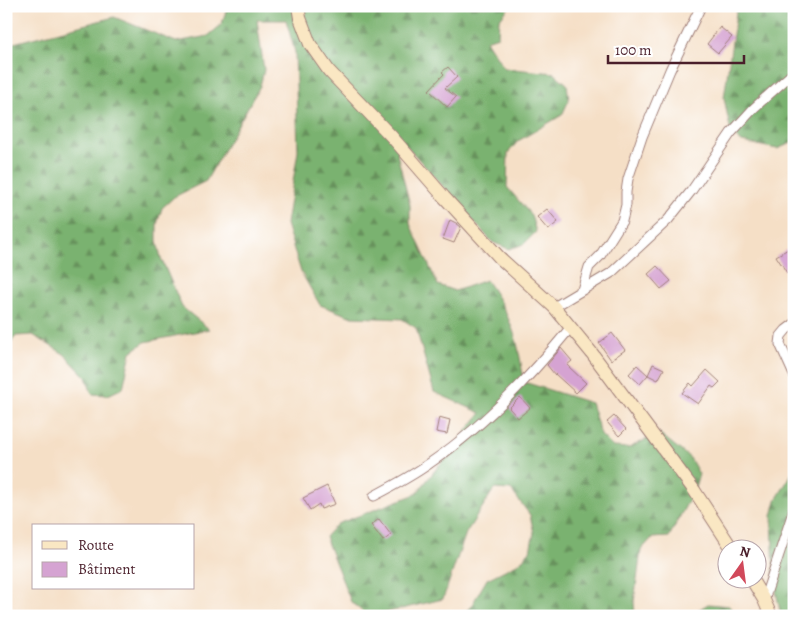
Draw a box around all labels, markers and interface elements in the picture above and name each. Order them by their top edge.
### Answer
scale bar [608,32,744,64]
text: 100 m [615,40,652,60]
legend [32,524,195,590]
text: Route [78,535,114,555]
north arrow [718,540,768,590]
text: N [738,541,752,562]
text: Bâtiment [78,559,136,579]

